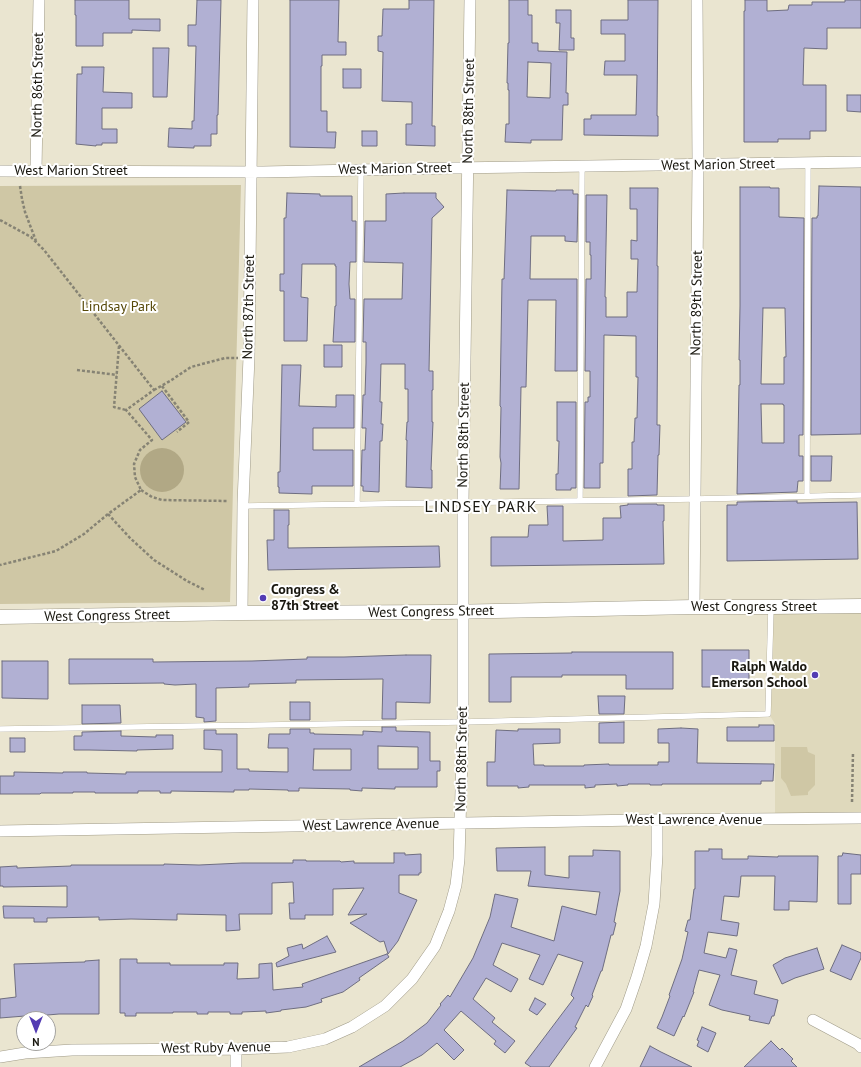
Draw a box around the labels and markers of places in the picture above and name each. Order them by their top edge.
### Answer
place label: Congress & 87th Street [271,582,340,614]
marker: Congress & 87th Street [258,593,268,603]
place label: Ralph Waldo Emerson School [712,659,807,692]
marker: Ralph Waldo Emerson School [810,670,820,680]

